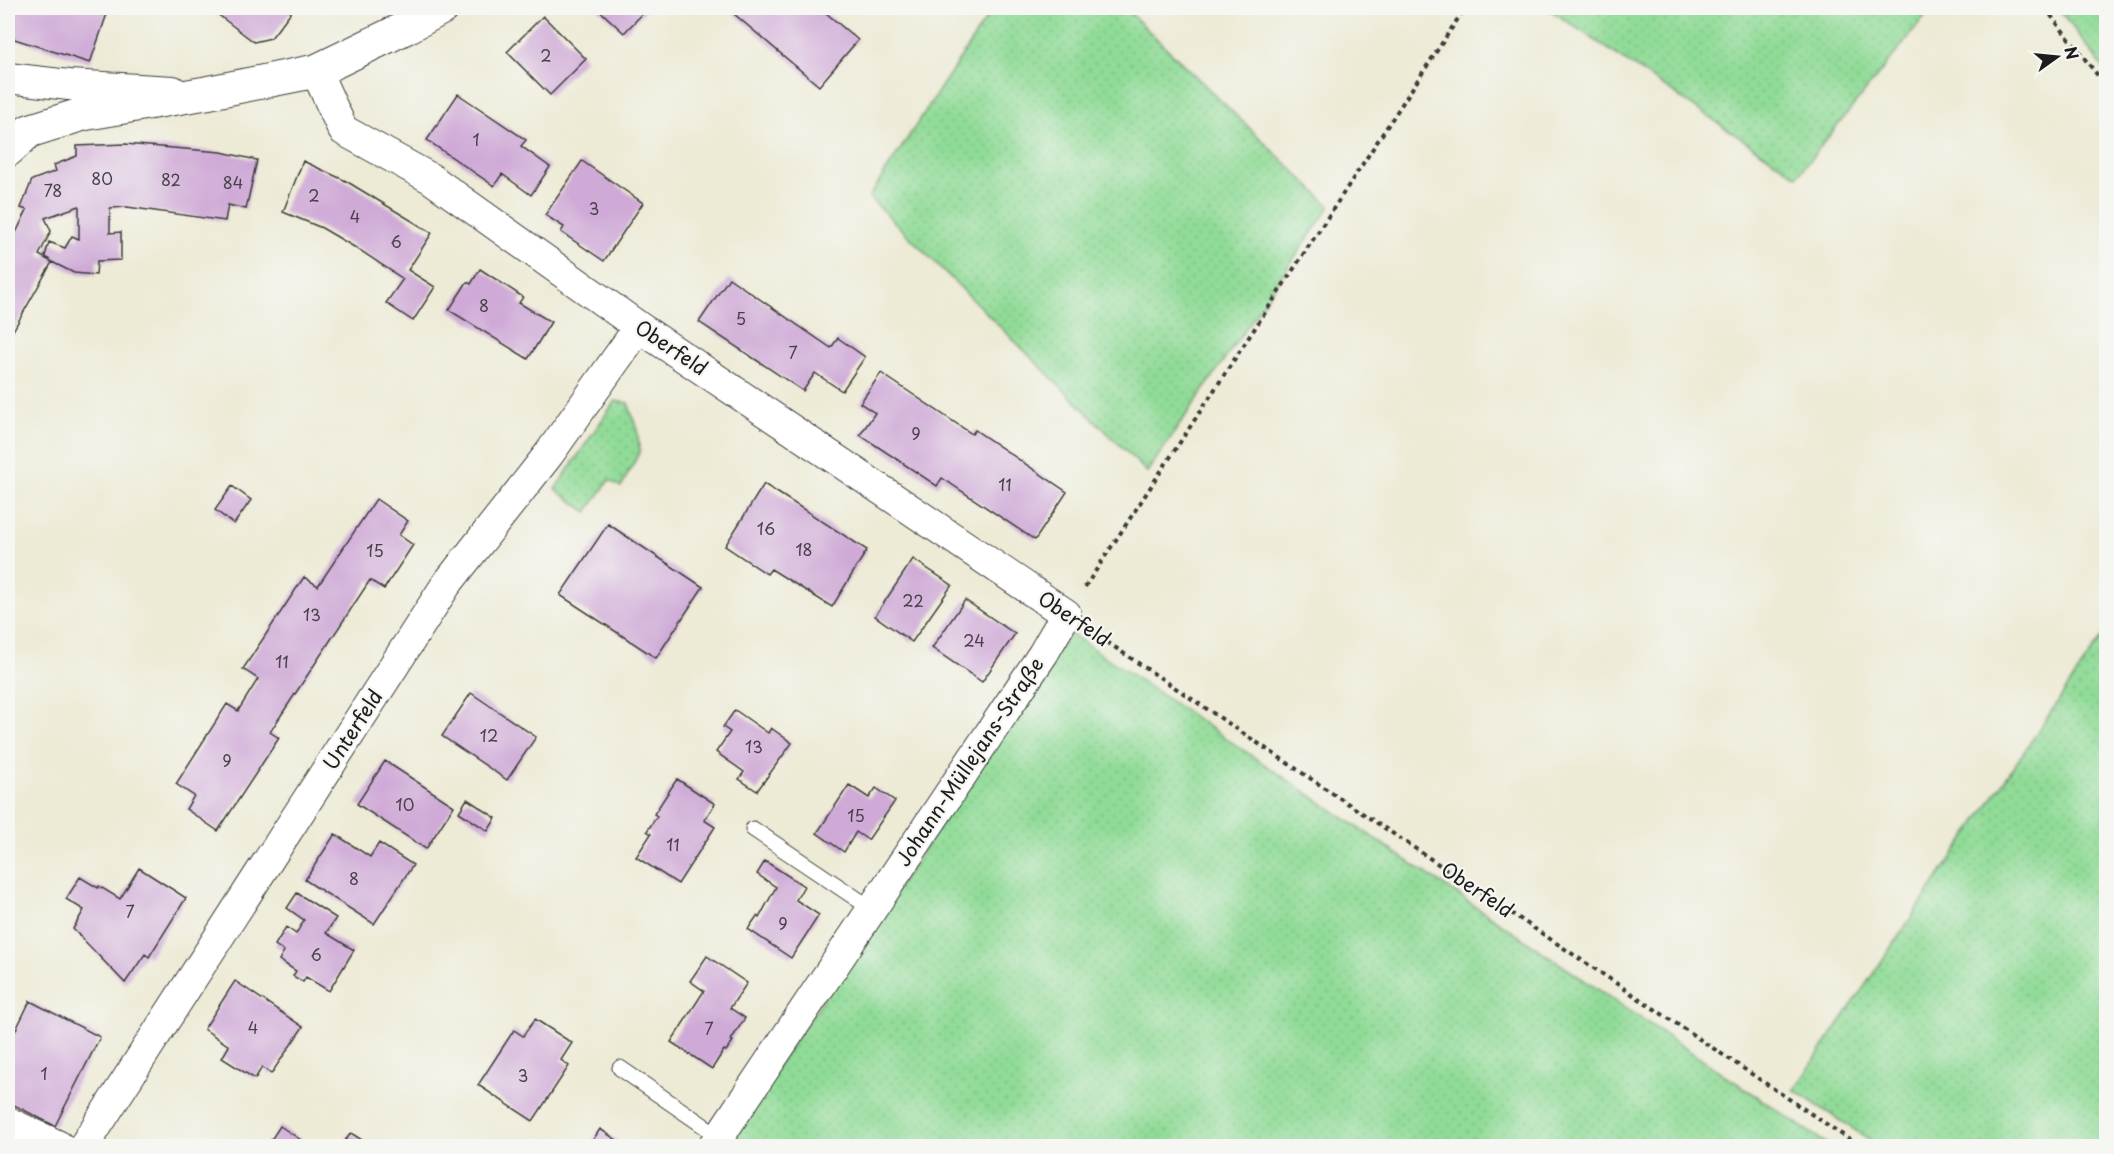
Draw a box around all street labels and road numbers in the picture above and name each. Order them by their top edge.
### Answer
street label: Oberfeld [629,312,714,382]
street label: Oberfeld [1032,583,1117,653]
street label: Johann-Müllejans-Straße [888,651,1051,872]
street label: Unterfeld [315,683,389,776]
street label: Oberfeld [1435,854,1520,924]

